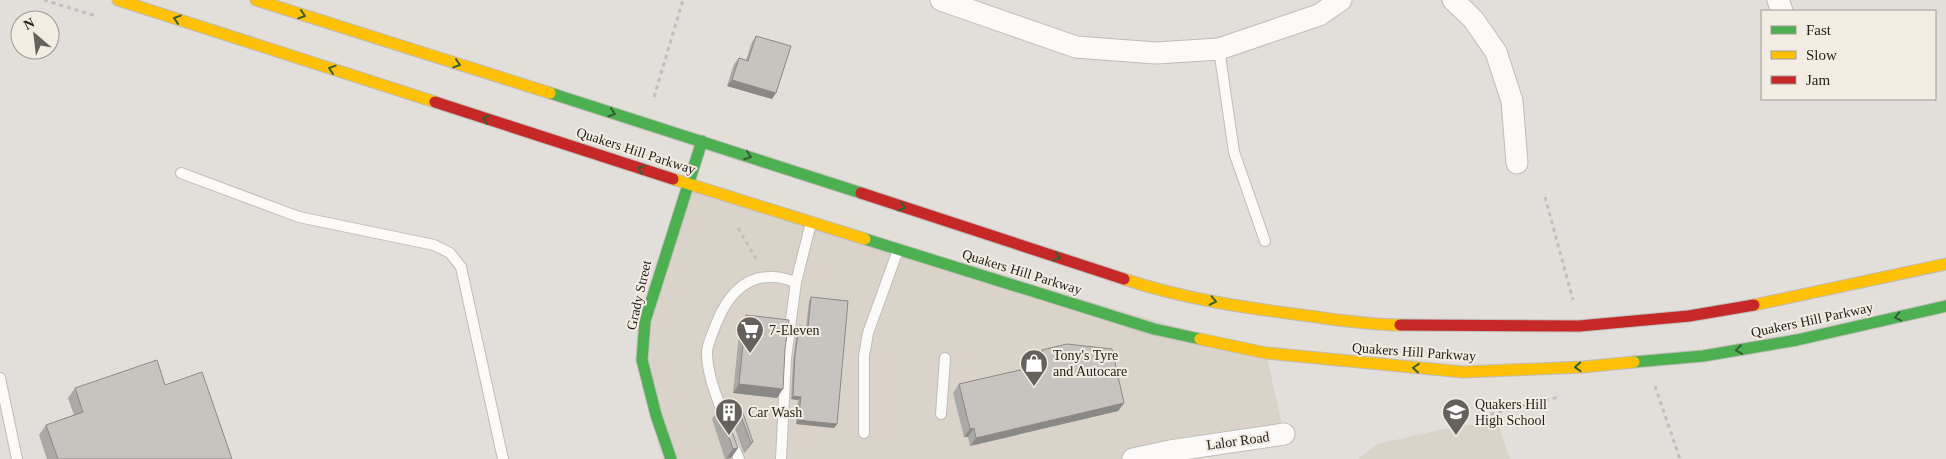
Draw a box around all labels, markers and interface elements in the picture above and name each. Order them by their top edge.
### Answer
one-way arrow [298,9,306,19]
north arrow [10,10,60,60]
legend [1761,10,1936,100]
text: N [21,15,37,33]
one-way arrow [173,15,182,25]
text: Fast [1806,22,1832,38]
text: Slow [1806,47,1837,63]
one-way arrow [453,58,461,68]
one-way arrow [328,65,336,75]
text: Jam [1806,72,1830,88]
one-way arrow [608,107,616,117]
one-way arrow [483,115,491,125]
street label: Quakers Hill Parkway [575,125,697,177]
one-way arrow [743,150,752,160]
one-way arrow [637,165,646,175]
one-way arrow [898,201,906,211]
street label: Quakers Hill Parkway [960,247,1084,297]
one-way arrow [1052,252,1060,262]
street label: Grady Street [624,259,654,331]
one-way arrow [1209,295,1217,305]
street label: Quakers Hill Parkway [1750,300,1874,340]
one-way arrow [1894,311,1903,322]
supermarket icon: 7-Eleven [735,315,765,354]
place label: 7-Eleven [769,323,820,338]
street label: Quakers Hill Parkway [1351,340,1477,364]
one-way arrow [1735,344,1744,354]
shop icon: Tony's Tyre and Autocare [1019,348,1049,387]
place label: Tony's Tyre and Autocare [1053,348,1127,379]
one-way arrow [1574,362,1582,373]
one-way arrow [1412,363,1420,374]
building icon: Car Wash [714,397,744,436]
school or university icon: Quakers Hill High School [1441,397,1471,436]
place label: Quakers Hill High School [1475,397,1547,428]
place label: Car Wash [748,405,802,420]
street label: Lalor Road [1206,429,1270,453]

